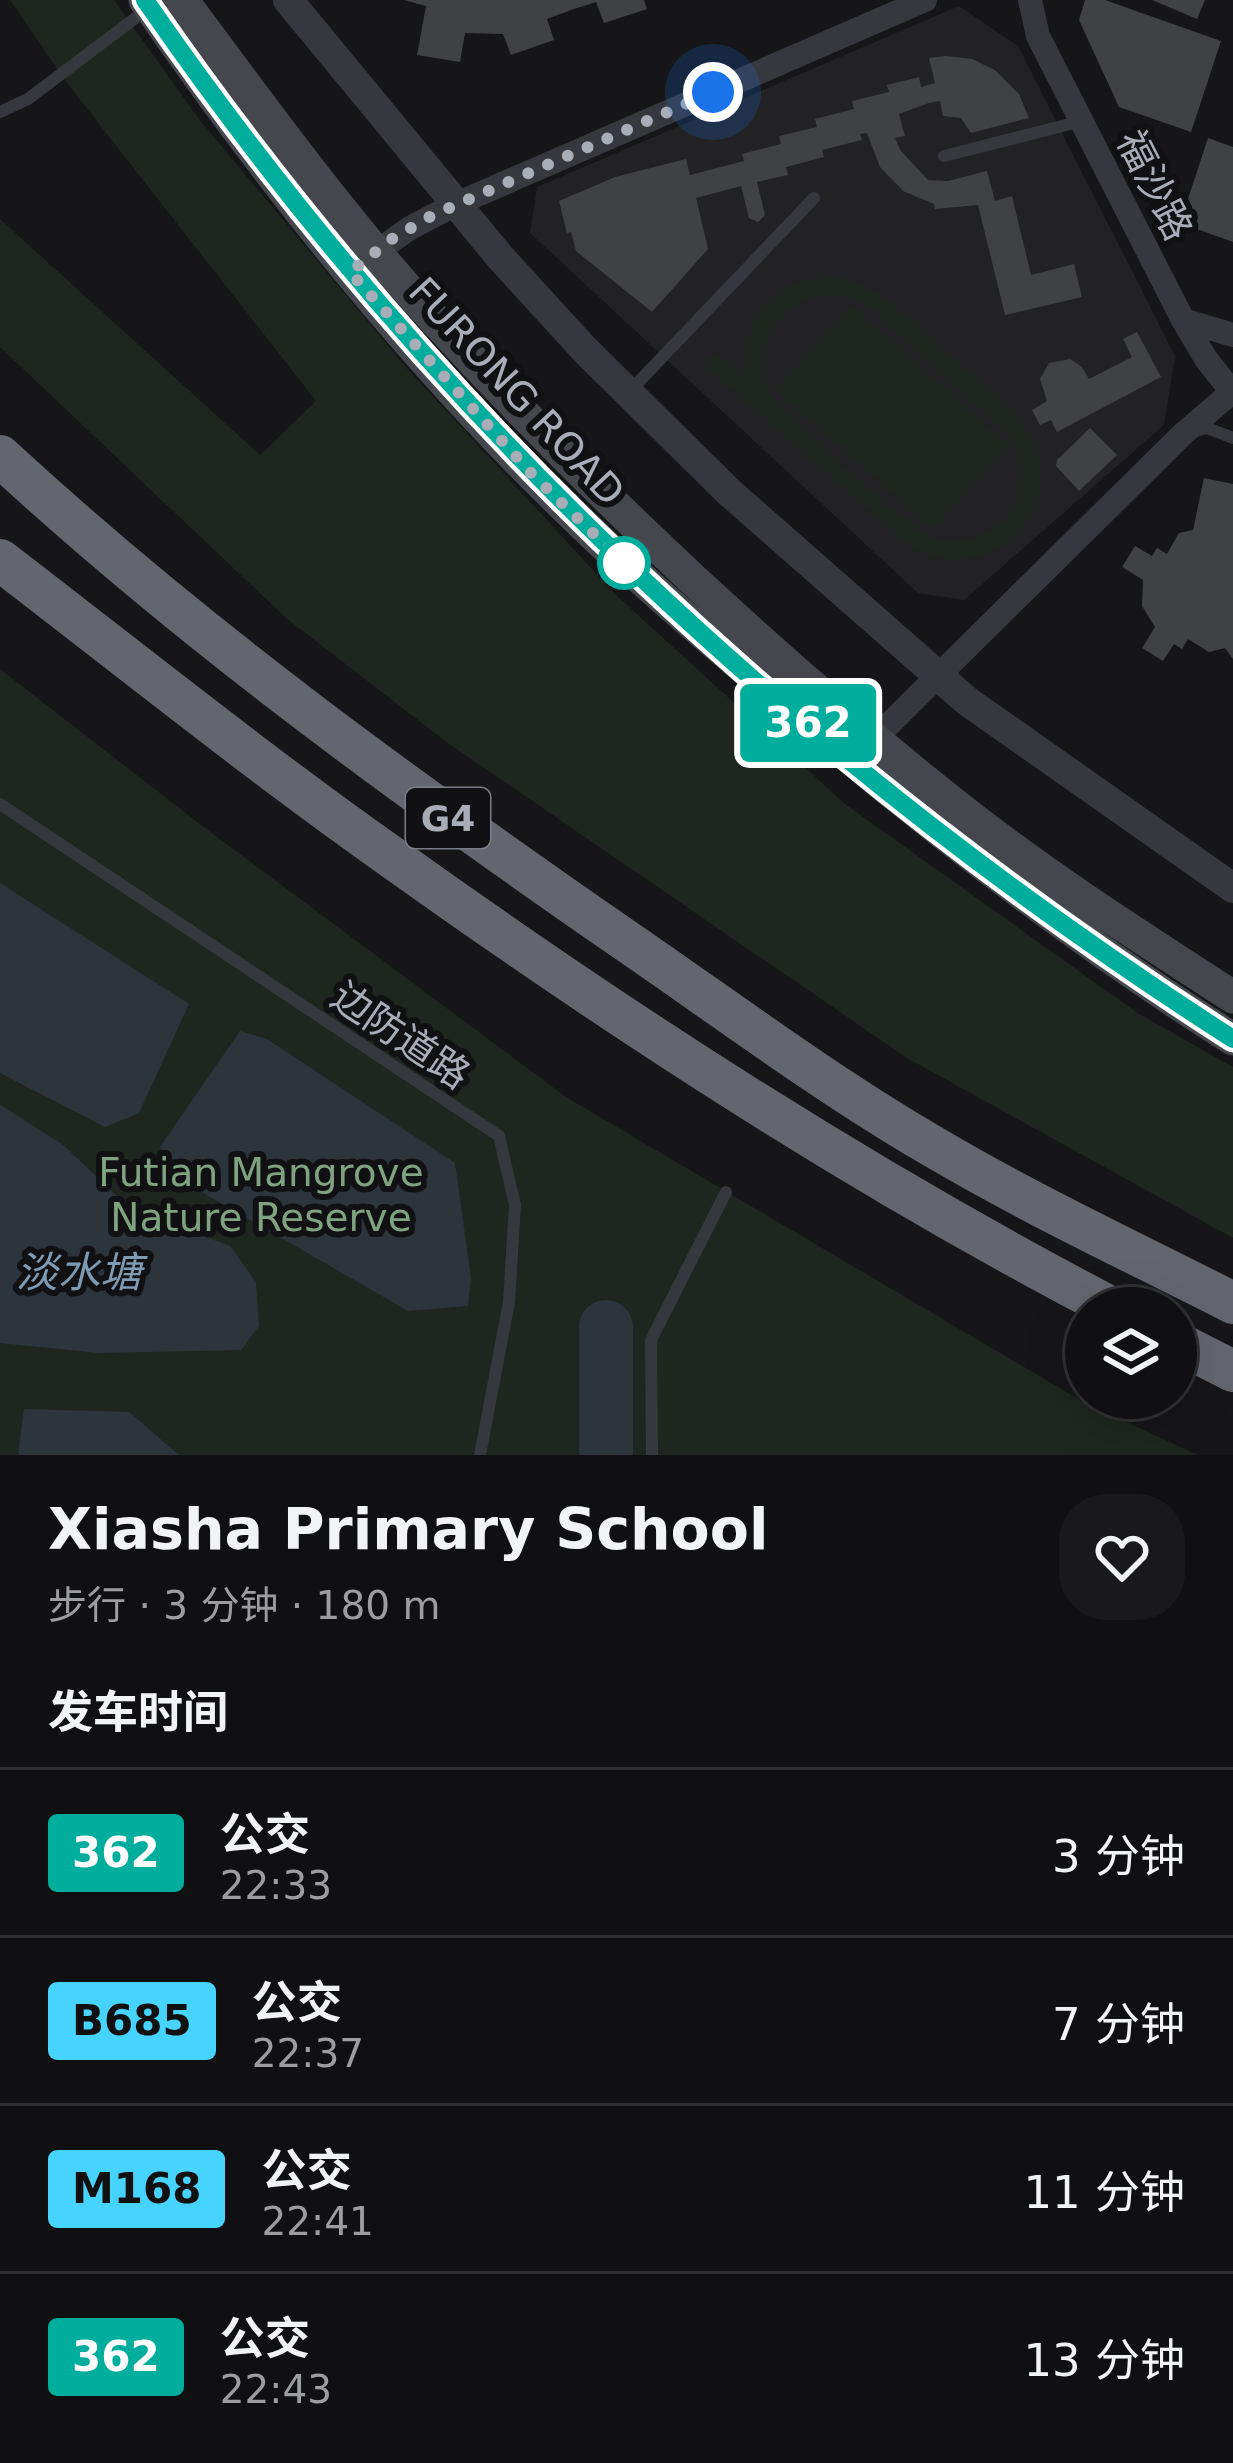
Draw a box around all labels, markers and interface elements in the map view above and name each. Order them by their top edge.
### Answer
your location [683,62,743,122]
street label: 福沙路 [1108,123,1201,248]
street label: FURONG ROAD [400,268,633,514]
unlabelled marker [599,538,649,588]
line badge: 362 [739,684,877,762]
text: 362 [764,698,852,747]
road number: G4 [406,788,490,848]
street label: 边防道路 [323,973,478,1098]
park label: Futian Mangrove Nature Reserve [98,1150,424,1240]
water label: 淡水塘 [16,1248,148,1297]
map controls [1065,1287,1197,1419]
button: layers [1065,1287,1197,1419]
button: heart [1059,1494,1185,1620]
text: Xiasha Primary School [48,1496,768,1562]
text: 步行 · 3 分钟 · 180 m [48,1583,440,1628]
text: 发车时间 [48,1686,228,1739]
text: 公交 [220,1808,310,1861]
text: 362 [72,1828,160,1877]
text: 3 分钟 [1052,1830,1185,1883]
text: 22:33 [220,1863,332,1908]
text: 公交 [252,1976,342,2029]
text: B685 [72,1996,192,2045]
text: 7 分钟 [1052,1998,1185,2051]
text: 22:37 [252,2031,364,2076]
text: 公交 [261,2144,351,2197]
text: M168 [72,2164,201,2213]
text: 11 分钟 [1023,2166,1185,2219]
text: 22:41 [261,2199,374,2244]
text: 公交 [220,2312,310,2365]
text: 362 [72,2332,160,2381]
text: 13 分钟 [1023,2334,1185,2387]
text: 22:43 [220,2367,332,2412]

